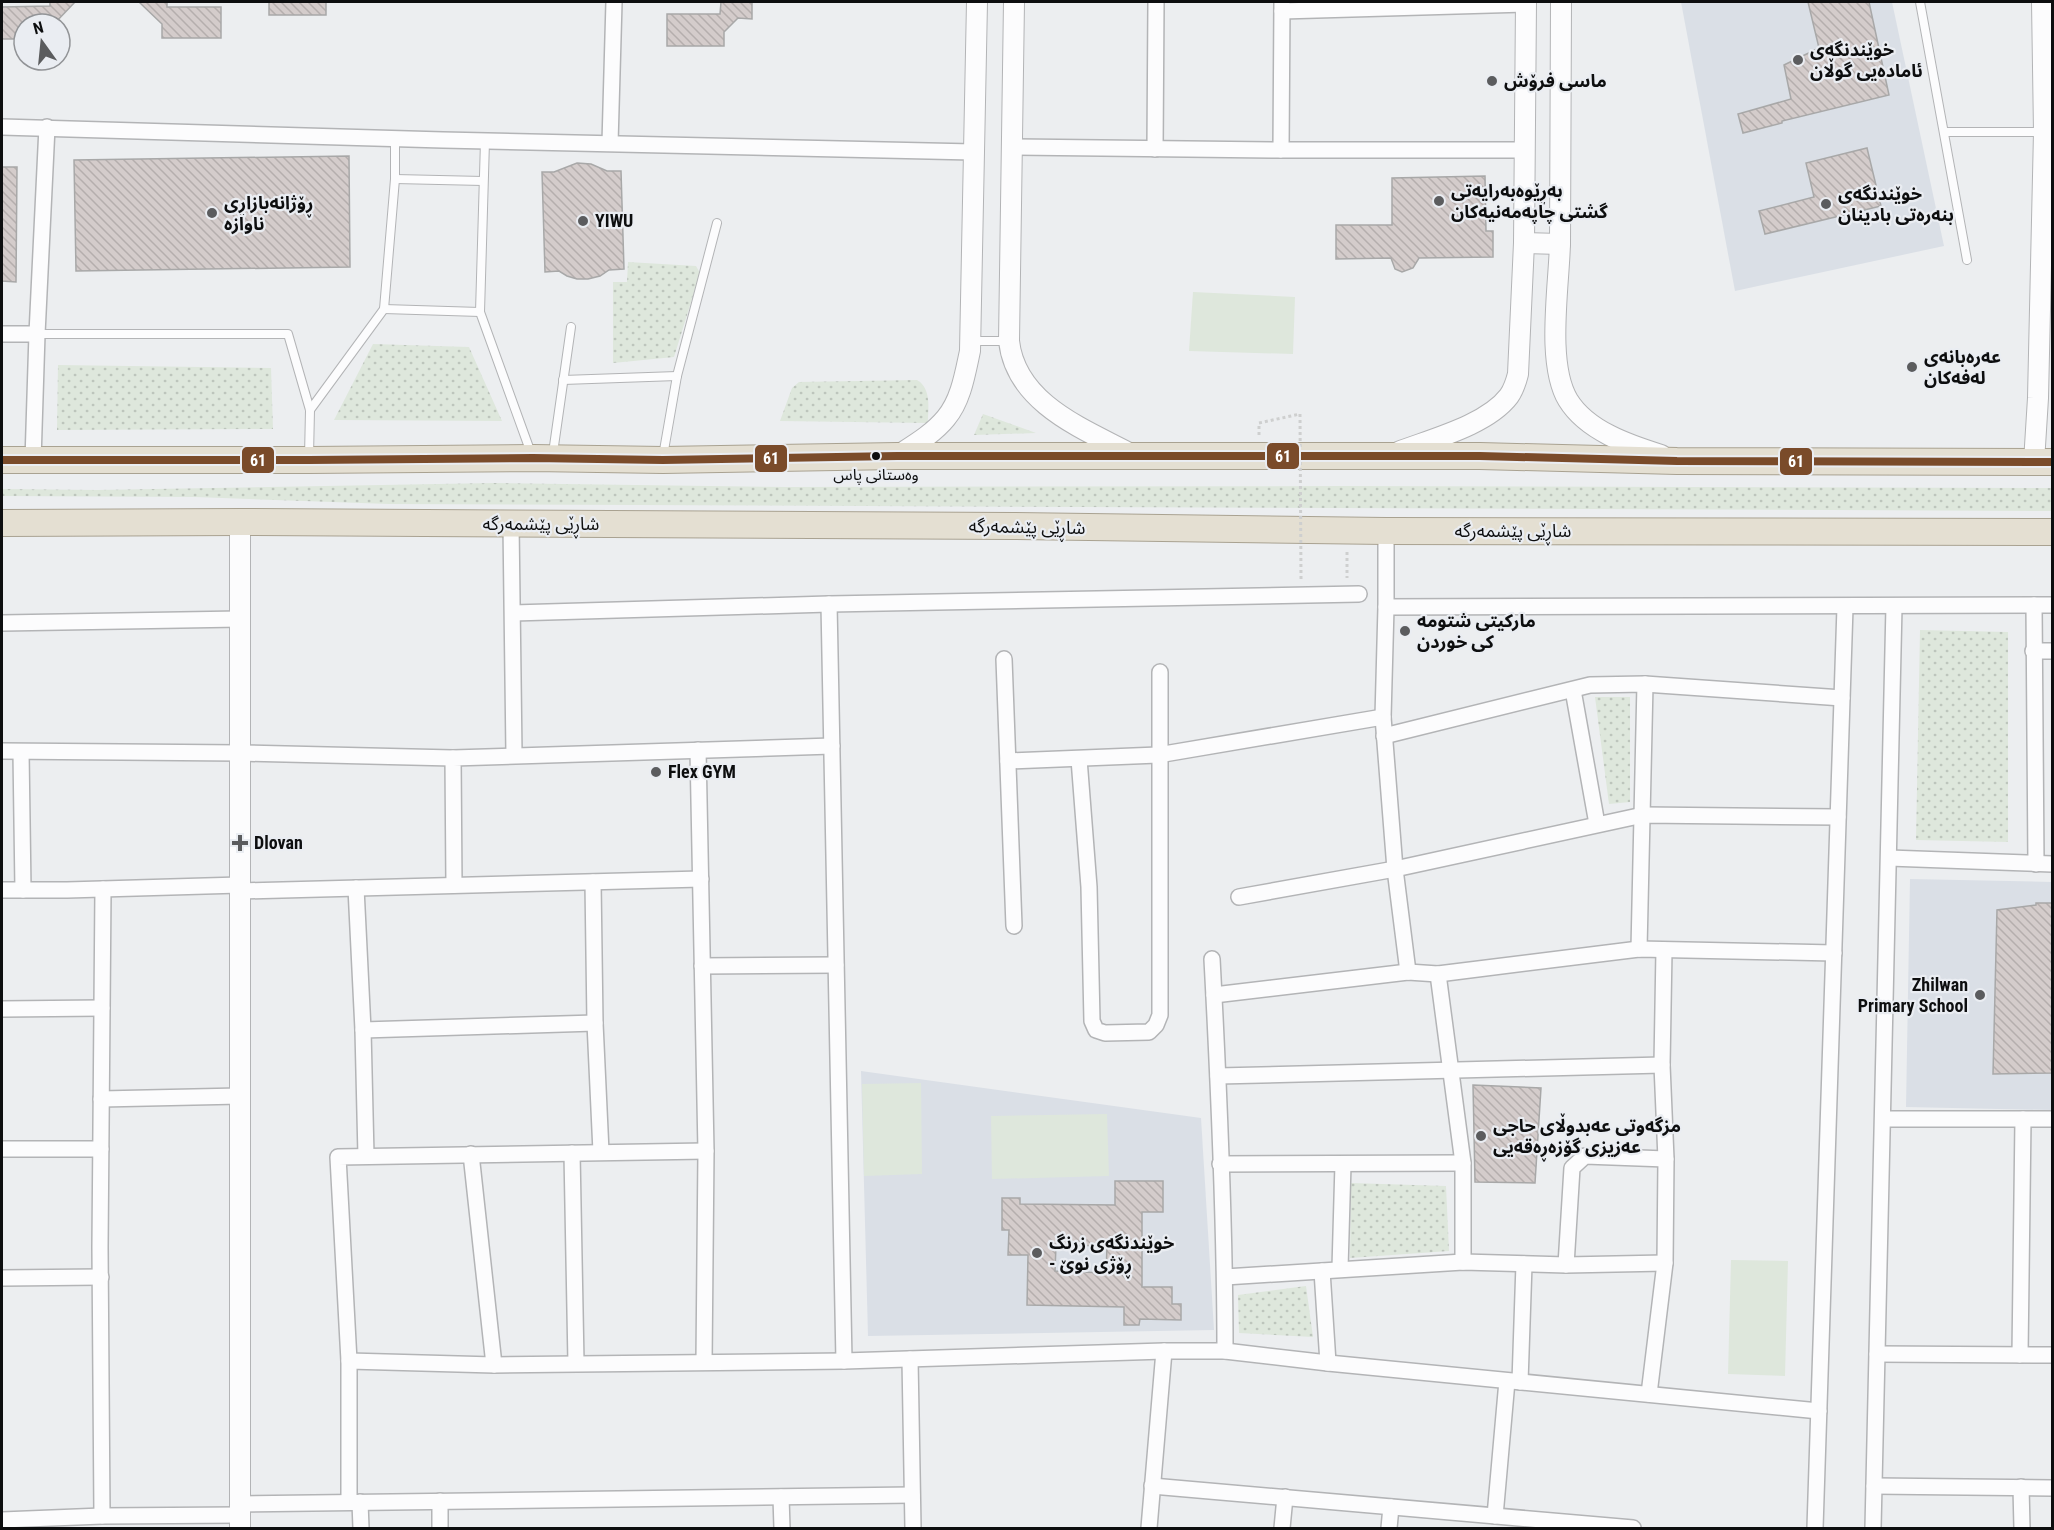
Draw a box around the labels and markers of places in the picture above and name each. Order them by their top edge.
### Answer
place label: خوێندنگەی ئامادەیی گوڵان [1810,39,1923,81]
marker: خوێندنگەی ئامادەیی گوڵان [1791,53,1805,67]
place label: ماسی فرۆش [1504,70,1607,92]
marker: ماسی فرۆش [1485,74,1499,88]
place label: بەڕێوەبەرایەتی گشتی چاپەمەنیەکان [1451,180,1609,224]
place label: خوێندنگەی بنەرەتی بادینان [1838,183,1954,226]
place label: ڕۆژانەبازاڕی ناوازە [224,192,313,235]
marker: بەڕێوەبەرایەتی گشتی چاپەمەنیەکان [1432,194,1446,208]
marker: خوێندنگەی بنەرەتی بادینان [1819,197,1833,211]
marker: ڕۆژانەبازاڕی ناوازە [205,206,219,220]
place label: YIWU [595,210,633,231]
marker: YIWU [576,214,590,228]
place label: عەرەبانەی لەفەکان [1924,346,2001,388]
marker: عەرەبانەی لەفەکان [1905,360,1919,374]
marker: وەستانی پاس [870,450,882,462]
place label: وەستانی پاس [833,465,919,485]
place label: مارکیتی شتومه کی خوردن [1417,610,1536,653]
marker: مارکیتی شتومه کی خوردن [1398,624,1412,638]
place label: Flex GYM [668,761,736,782]
marker: Flex GYM [649,765,663,779]
place label: Dlovan [254,832,303,853]
marker: Dlovan [231,834,249,852]
place label: Zhilwan Primary School [1858,974,1968,1016]
marker: Zhilwan Primary School [1973,988,1987,1002]
place label: مزگەوتی عەبدوڵای حاجی عەزیزی گۆزەڕەقەیی [1493,1113,1681,1162]
marker: مزگەوتی عەبدوڵای حاجی عەزیزی گۆزەڕەقەیی [1474,1129,1488,1143]
place label: خوێندنگەی زرنگ - ڕۆژی نوێ [1049,1232,1174,1279]
marker: خوێندنگەی زرنگ - ڕۆژی نوێ [1030,1246,1044,1260]

